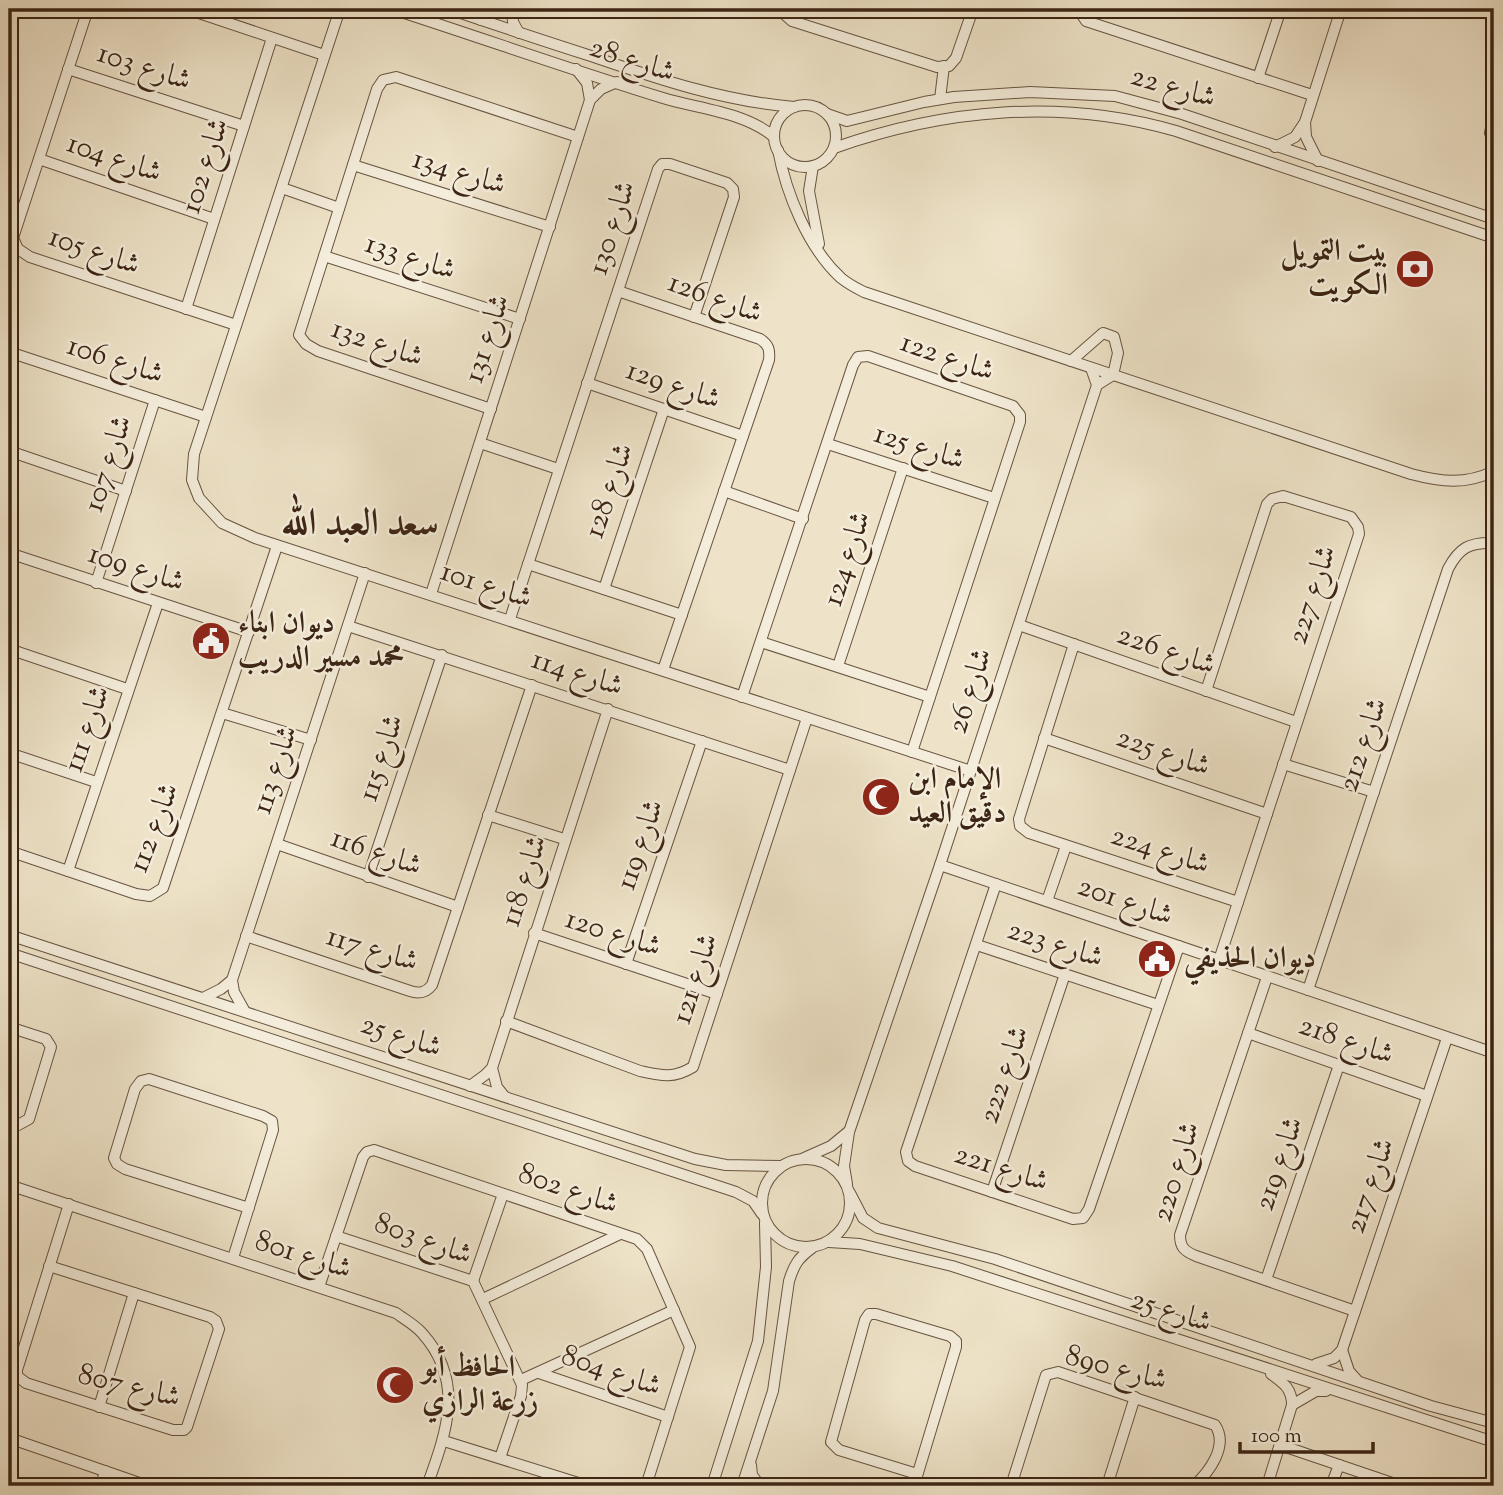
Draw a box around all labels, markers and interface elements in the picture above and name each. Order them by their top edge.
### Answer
street label: شارع 28 [583,27,680,96]
street label: شارع 103 [91,33,196,104]
street label: شارع 22 [1125,55,1221,122]
street label: شارع 102 [170,113,243,220]
street label: شارع 104 [60,123,167,196]
street label: شارع 134 [407,138,511,209]
street label: شارع 130 [578,176,649,281]
street label: شارع 105 [42,216,146,289]
street label: شارع 133 [359,223,461,294]
place label: بيت التمويل الكويت [1280,231,1388,308]
bank icon: بيت التمويل الكويت [1394,248,1436,290]
street label: شارع 126 [661,262,768,337]
street label: شارع 131 [453,289,523,389]
street label: شارع 132 [325,308,429,381]
street label: شارع 122 [894,322,1000,395]
street label: شارع 106 [61,325,169,398]
street label: شارع 129 [620,350,726,423]
street label: شارع 107 [73,410,146,518]
street label: شارع 125 [868,413,970,484]
street label: شارع 128 [574,438,647,545]
district label: سعد العبد الله [281,492,439,552]
street label: شارع 124 [812,506,885,612]
street label: شارع 109 [82,533,190,606]
street label: شارع 227 [1277,540,1350,650]
street label: شارع 101 [434,551,537,622]
place label: ديوان ابناء محمد مسير الدريب [238,603,404,680]
street label: شارع 226 [1111,614,1221,689]
public building icon: ديوان ابناء محمد مسير الدريب [190,620,232,662]
street label: شارع 114 [525,639,628,710]
street label: شارع 26 [937,643,1006,740]
street label: شارع 111 [53,680,124,778]
street label: شارع 212 [1328,692,1401,798]
street label: شارع 115 [348,709,417,807]
street label: شارع 225 [1110,717,1216,790]
street label: شارع 113 [241,720,311,820]
place label: الإمام ابن دقيق العيد [908,759,1006,836]
mosque icon: الإمام ابن دقيق العيد [860,776,902,818]
street label: شارع 112 [118,777,193,879]
street label: شارع 119 [606,794,677,896]
street label: شارع 224 [1105,815,1215,888]
street label: شارع 116 [324,817,427,890]
street label: شارع 118 [490,830,561,933]
street label: شارع 201 [1071,866,1178,939]
street label: شارع 120 [559,898,667,971]
street label: شارع 223 [1001,909,1109,982]
street label: شارع 117 [321,916,423,985]
street label: شارع 121 [661,928,732,1030]
public building icon: ديوان الحذيفي [1136,938,1178,980]
place label: ديوان الحذيفي [1183,938,1316,986]
street label: شارع 25 [355,1004,447,1071]
street label: شارع 218 [1292,1005,1399,1078]
street label: شارع 222 [968,1020,1043,1130]
street label: شارع 219 [1244,1111,1317,1217]
street label: شارع 220 [1141,1117,1213,1228]
street label: شارع 217 [1335,1133,1408,1240]
street label: شارع 221 [948,1134,1054,1205]
street label: شارع 802 [512,1153,624,1228]
street label: شارع 803 [368,1202,478,1278]
street label: شارع 801 [249,1220,357,1293]
street label: شارع 25 [1125,1279,1217,1346]
street label: شارع 804 [555,1335,667,1410]
street label: شارع 890 [1060,1335,1172,1404]
place label: الحافظ أبو زرعة الرازي [419,1345,539,1424]
street label: شارع 807 [73,1354,185,1421]
mosque icon: الحافظ أبو زرعة الرازي [374,1364,416,1406]
scale bar [1240,1411,1374,1455]
text: 100 m [1251,1422,1302,1452]

